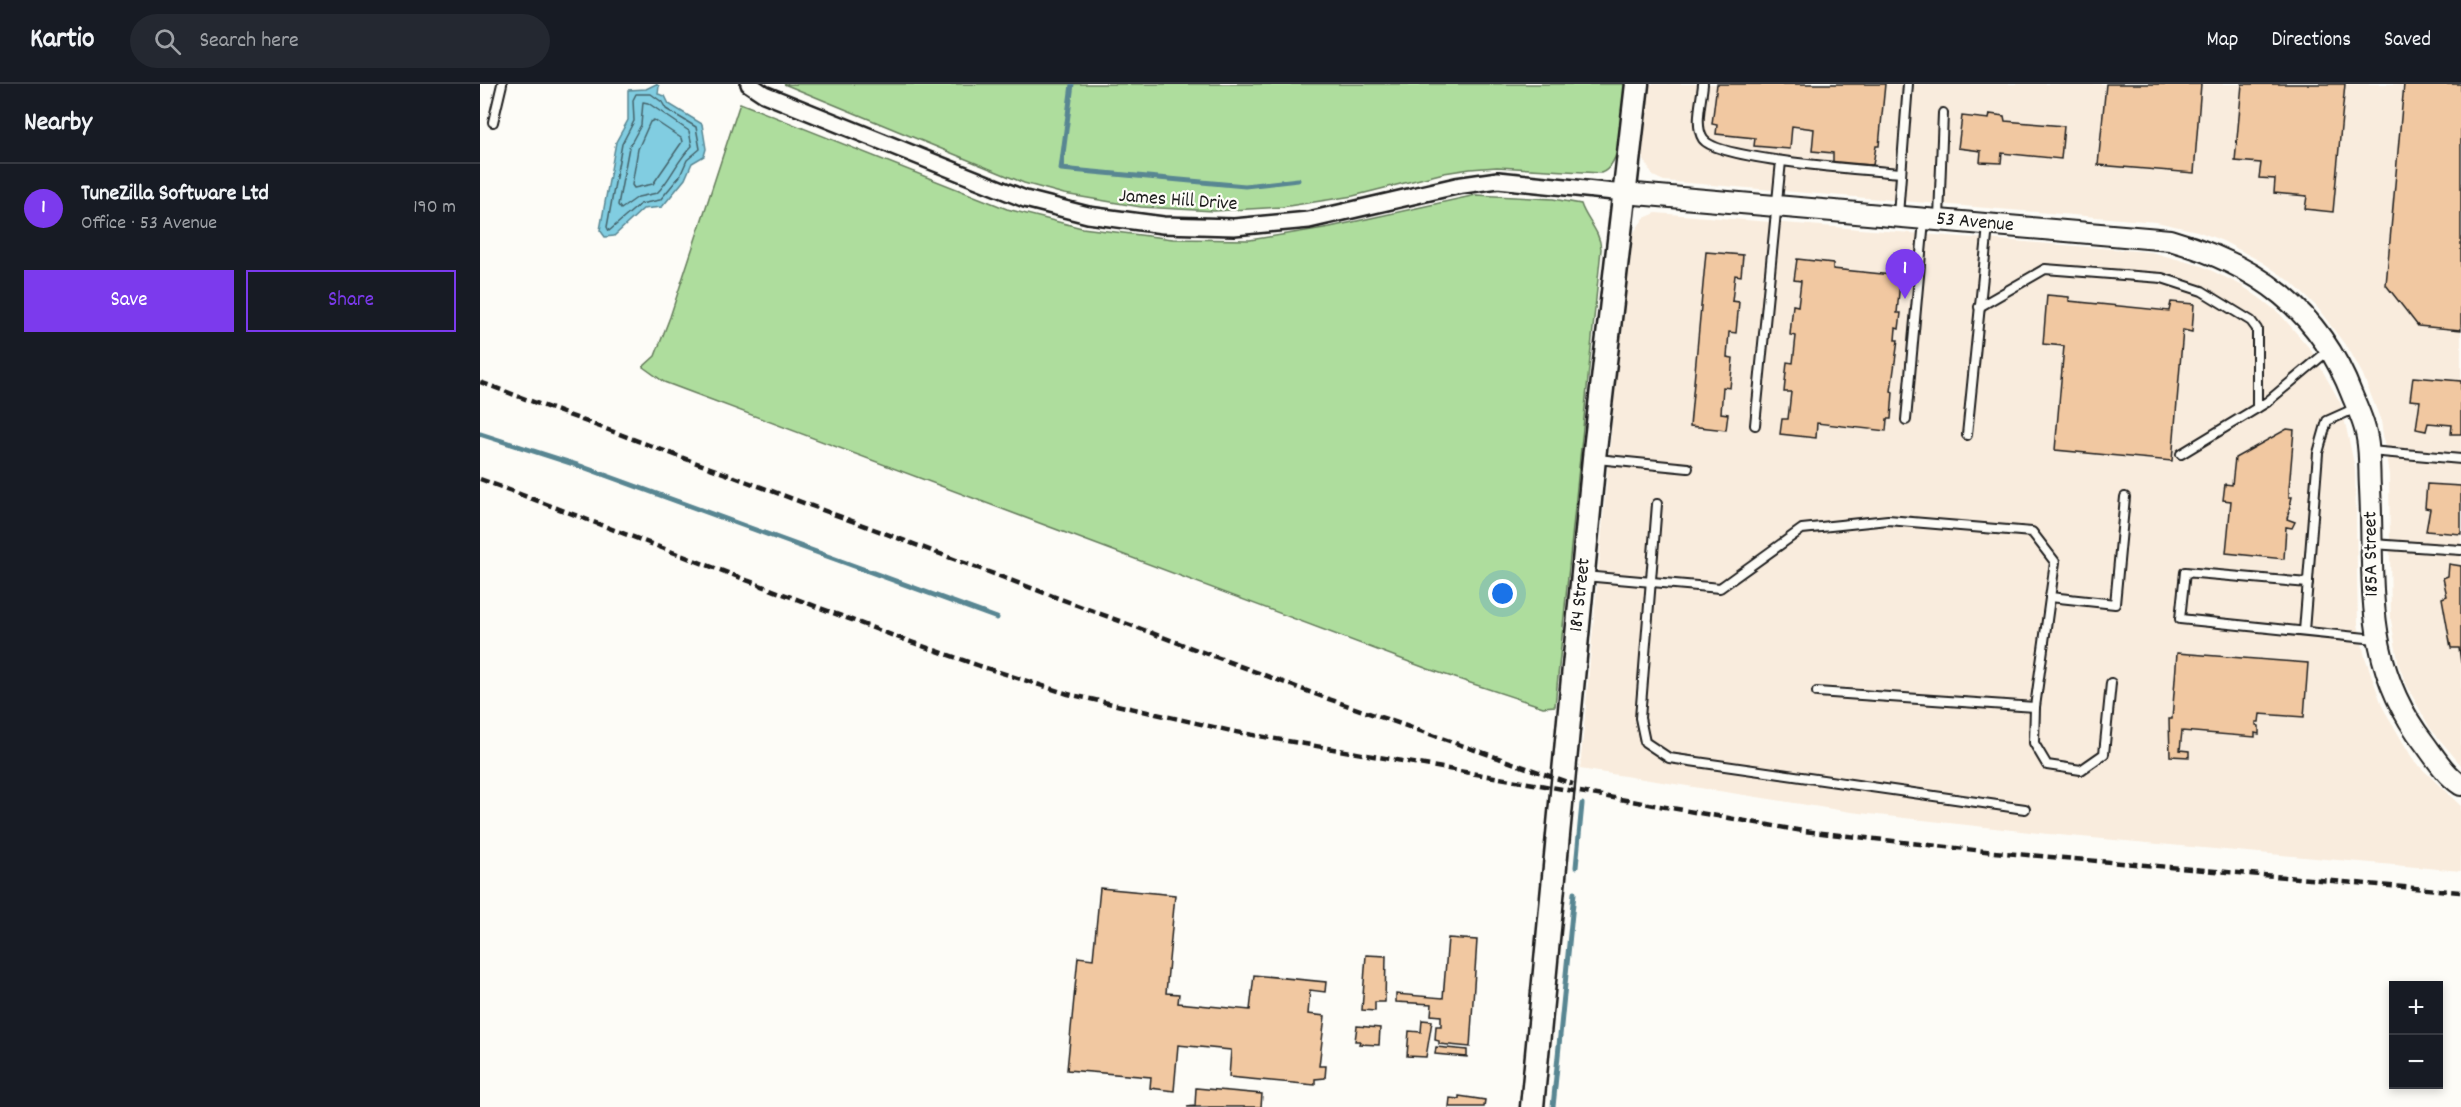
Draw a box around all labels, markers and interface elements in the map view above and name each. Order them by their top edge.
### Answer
search box [130,14,550,68]
text: Kartio [30,21,94,61]
icon: search [151,25,184,58]
text: Search here [199,26,299,57]
text: Map [2207,26,2238,56]
text: Directions [2271,26,2351,56]
text: Saved [2384,26,2431,56]
text: Nearby [24,105,92,142]
text: TuneZilla Software Ltd [81,179,269,210]
street label: James Hill Drive [1118,183,1238,219]
text: 1 [41,194,46,222]
text: 190 m [413,194,456,222]
street label: 53 Avenue [1935,206,2015,240]
text: Office · 53 Avenue [81,210,217,238]
pin: 1 [1886,250,1924,299]
button: Save [24,270,234,332]
button: Share [246,270,456,332]
street label: 185A Street [2357,511,2387,597]
street label: 184 Street [1563,557,1599,633]
your location [1488,579,1517,608]
map controls [2389,981,2443,1089]
button: + [2389,981,2443,1035]
button: − [2389,1035,2443,1089]

